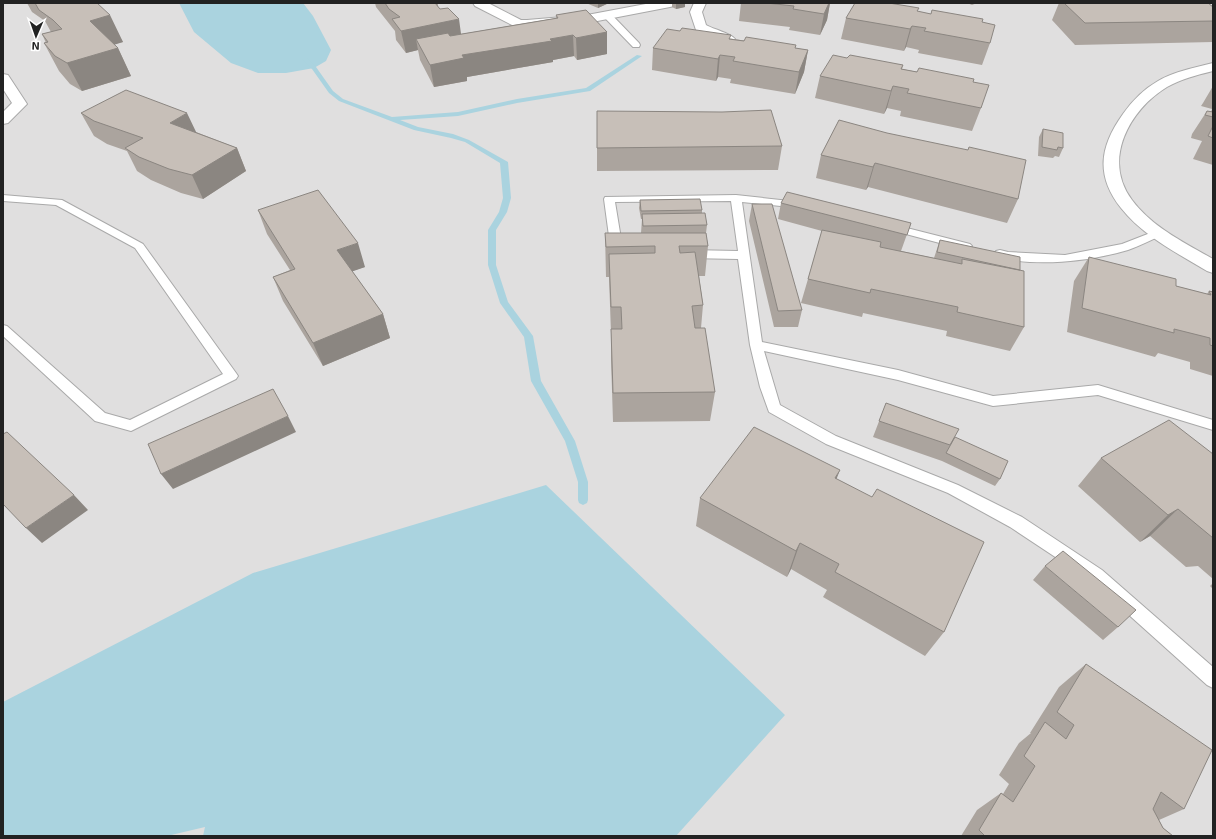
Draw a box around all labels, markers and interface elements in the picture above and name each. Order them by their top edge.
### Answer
north arrow [16,16,56,56]
text: N [31,40,40,53]

